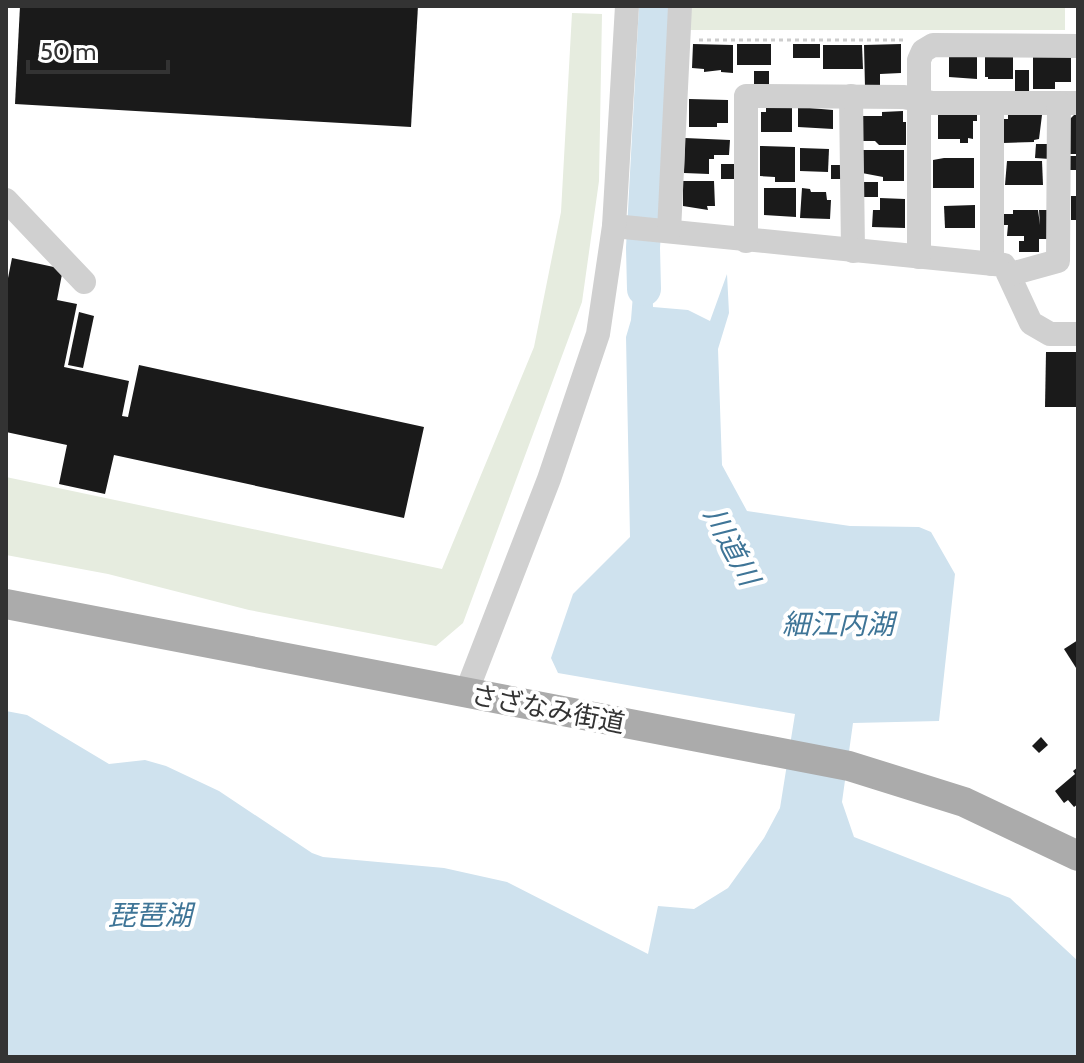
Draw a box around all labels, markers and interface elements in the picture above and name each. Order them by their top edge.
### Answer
scale bar [28,24,168,74]
text: 50 m [40,37,96,66]
water label: 川道川 [697,501,768,594]
water label: 細江内湖 [782,607,898,641]
street label: さざなみ街道 [468,678,628,740]
water label: 琵琶湖 [108,898,196,932]

